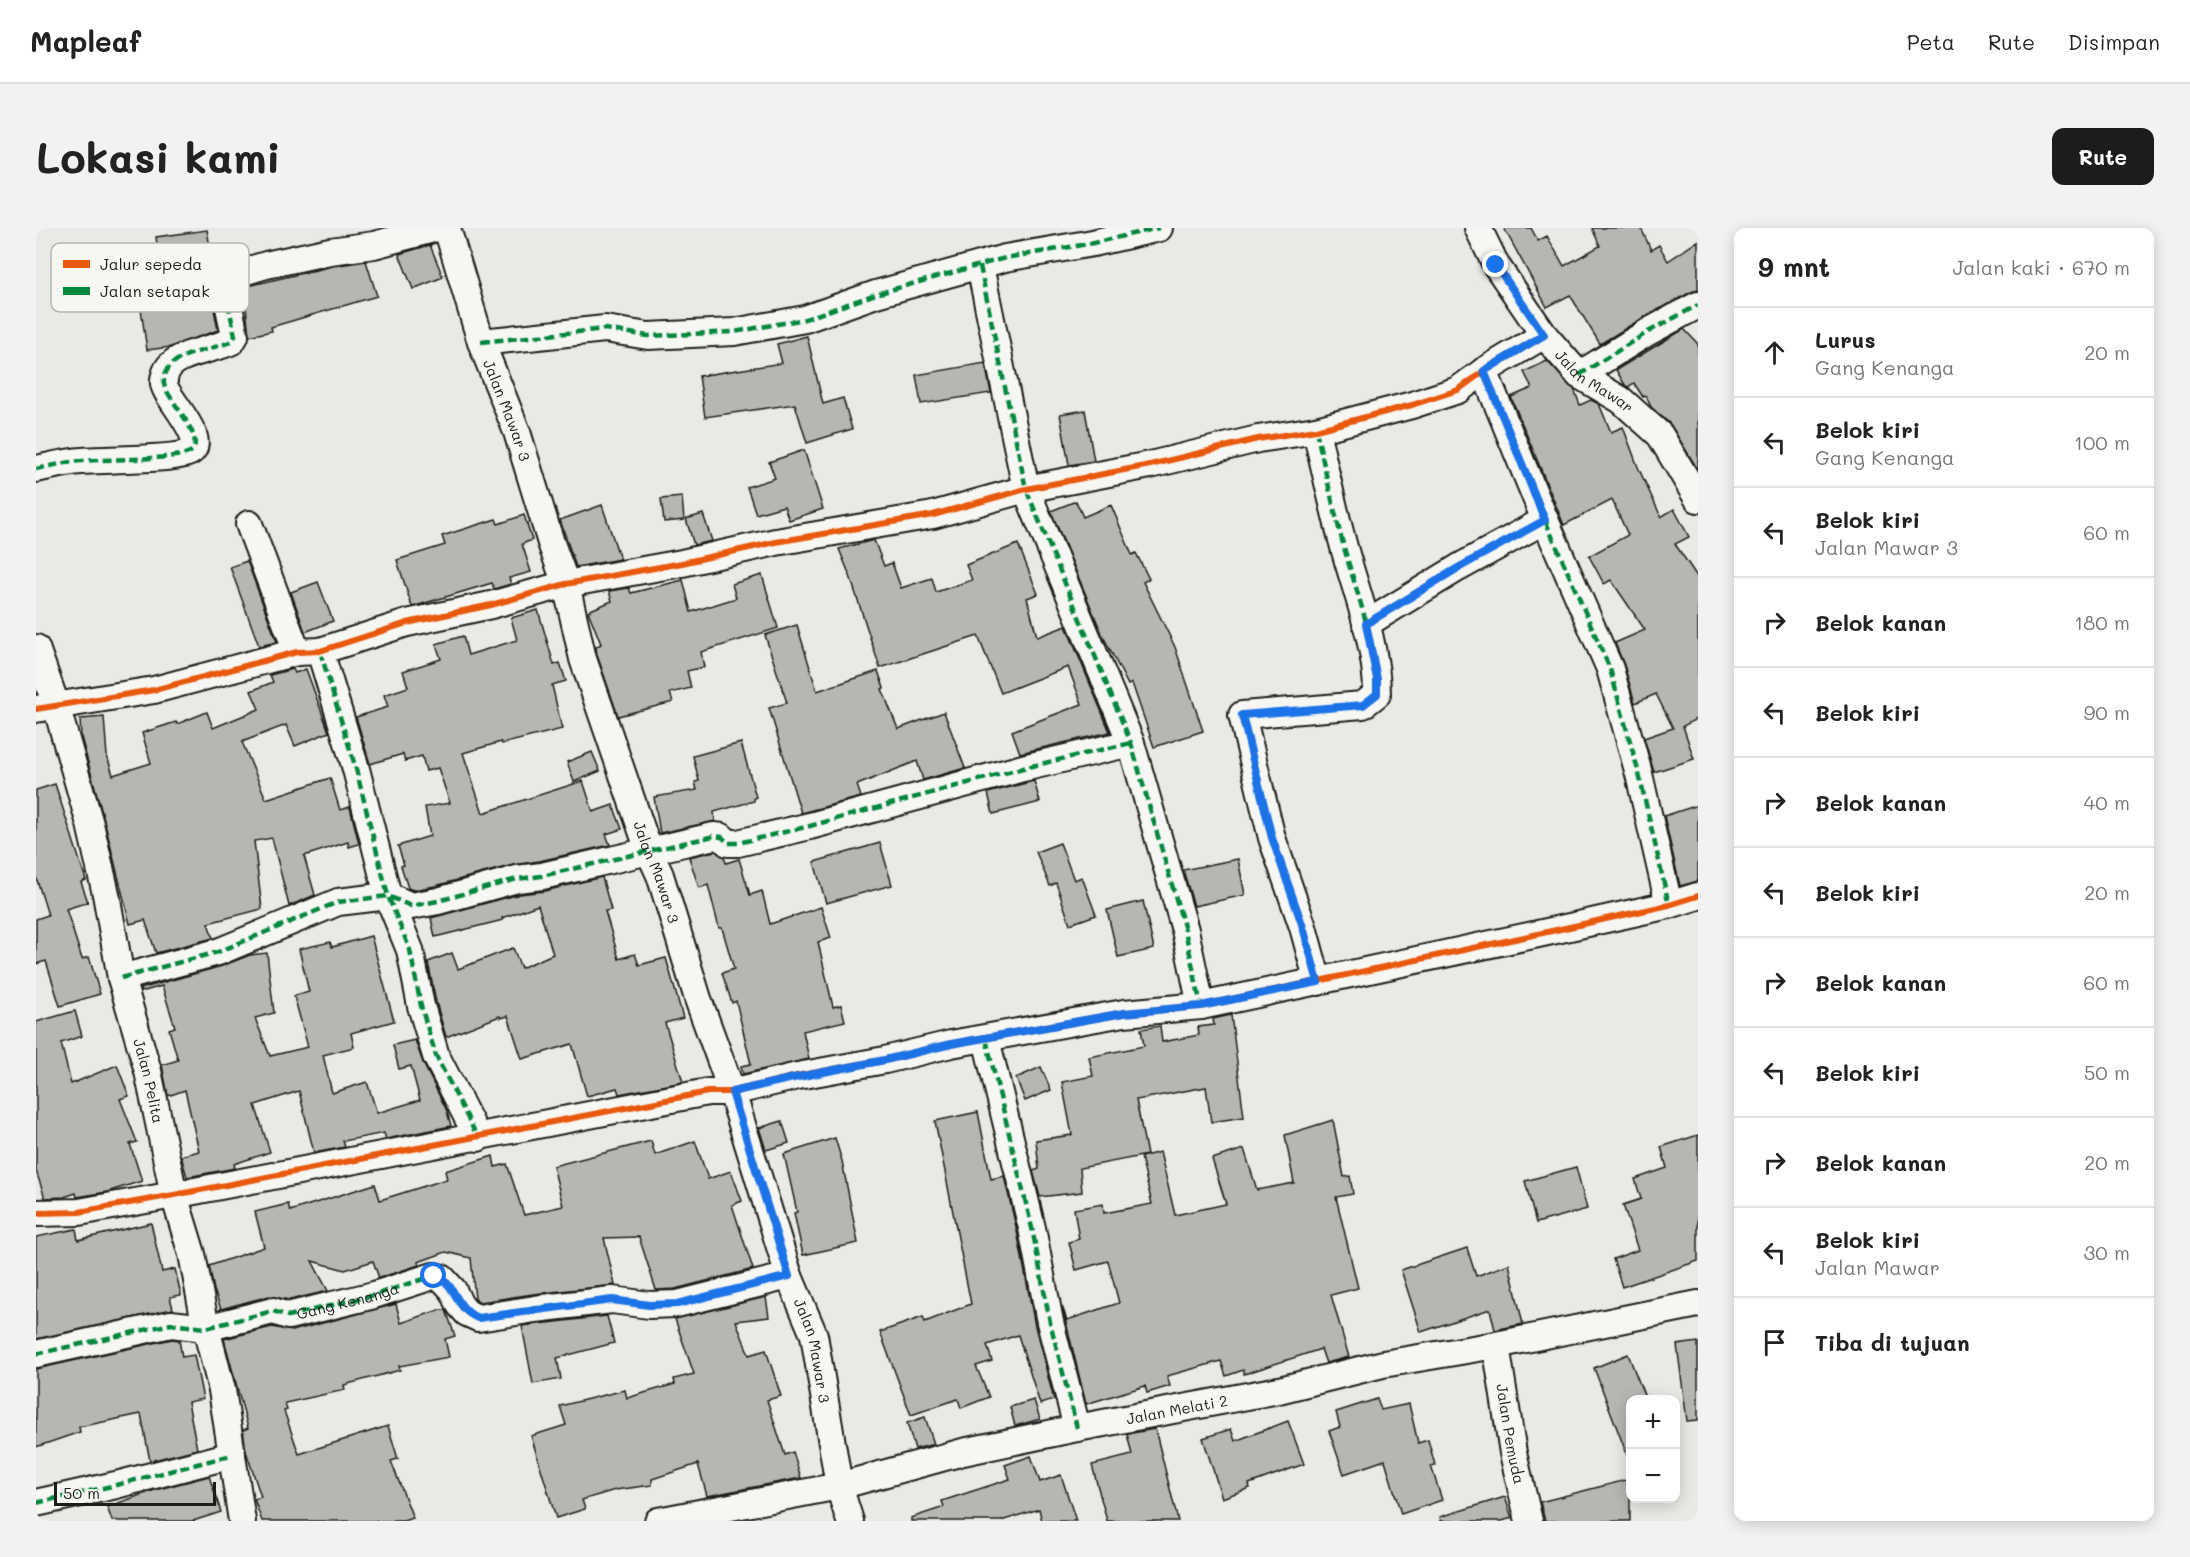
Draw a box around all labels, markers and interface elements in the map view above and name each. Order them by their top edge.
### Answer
text: Mapleaf [30,23,141,59]
text: Peta [1907,28,1955,55]
text: Rute [1988,28,2035,55]
text: Disimpan [2068,28,2160,55]
button: Rute [2052,128,2154,185]
text: Lokasi kami [36,129,281,184]
legend [51,243,249,312]
text: 9 mnt [1758,250,1830,284]
route end [1482,251,1508,277]
text: Jalur sepeda [100,253,202,274]
text: Jalan kaki · 670 m [1952,254,2130,280]
text: Jalan setapak [100,280,210,301]
text: Lurus [1815,325,1876,354]
icon: ahead [1758,336,1791,369]
text: 20 m [2084,339,2130,365]
street label: Jalan Mawar [1551,345,1638,417]
text: Gang Kenanga [1815,354,1955,380]
street label: Jalan Mawar 3 [479,356,535,464]
text: Belok kiri [1815,415,1920,444]
icon: left [1758,426,1791,459]
text: 100 m [2074,429,2130,455]
text: Gang Kenanga [1815,444,1955,470]
text: Belok kiri [1815,505,1920,534]
icon: left [1758,516,1791,549]
text: 60 m [2083,519,2130,545]
text: Jalan Mawar 3 [1815,534,1958,560]
icon: right [1758,606,1791,639]
text: Belok kanan [1815,608,1946,637]
text: 180 m [2074,609,2130,635]
icon: left [1758,696,1791,729]
text: Belok kiri [1815,698,1920,727]
text: 90 m [2084,699,2130,725]
icon: right [1758,786,1791,819]
text: Belok kanan [1815,788,1946,817]
text: 40 m [2084,789,2130,815]
street label: Jalan Mawar 3 [629,818,684,926]
icon: left [1758,876,1791,909]
text: Belok kiri [1815,878,1920,907]
text: 20 m [2084,879,2130,905]
icon: right [1758,966,1791,999]
text: Belok kanan [1815,968,1946,997]
text: 60 m [2083,969,2130,995]
street label: Jalan Pelita [129,1036,169,1125]
icon: left [1758,1056,1791,1089]
text: Belok kiri [1815,1058,1920,1087]
text: 50 m [2084,1059,2130,1085]
icon: right [1758,1146,1791,1179]
text: Belok kanan [1815,1148,1946,1177]
text: 20 m [2084,1149,2130,1175]
text: Belok kiri [1815,1225,1920,1254]
icon: left [1758,1236,1791,1269]
text: 30 m [2084,1239,2130,1265]
text: Jalan Mawar [1815,1254,1940,1280]
route start [420,1262,446,1288]
street label: Gang Kenanga [295,1278,401,1324]
street label: Jalan Mawar 3 [790,1295,835,1404]
icon: arrive [1758,1326,1791,1359]
text: Tiba di tujuan [1815,1328,1970,1357]
street label: Jalan Pemuda [1492,1382,1530,1486]
street label: Jalan Melati 2 [1125,1390,1229,1429]
map controls [1626,1395,1680,1503]
button: + [1626,1395,1680,1449]
button: − [1626,1449,1680,1503]
scale bar [54,1479,216,1506]
text: 50 m [63,1482,100,1503]

